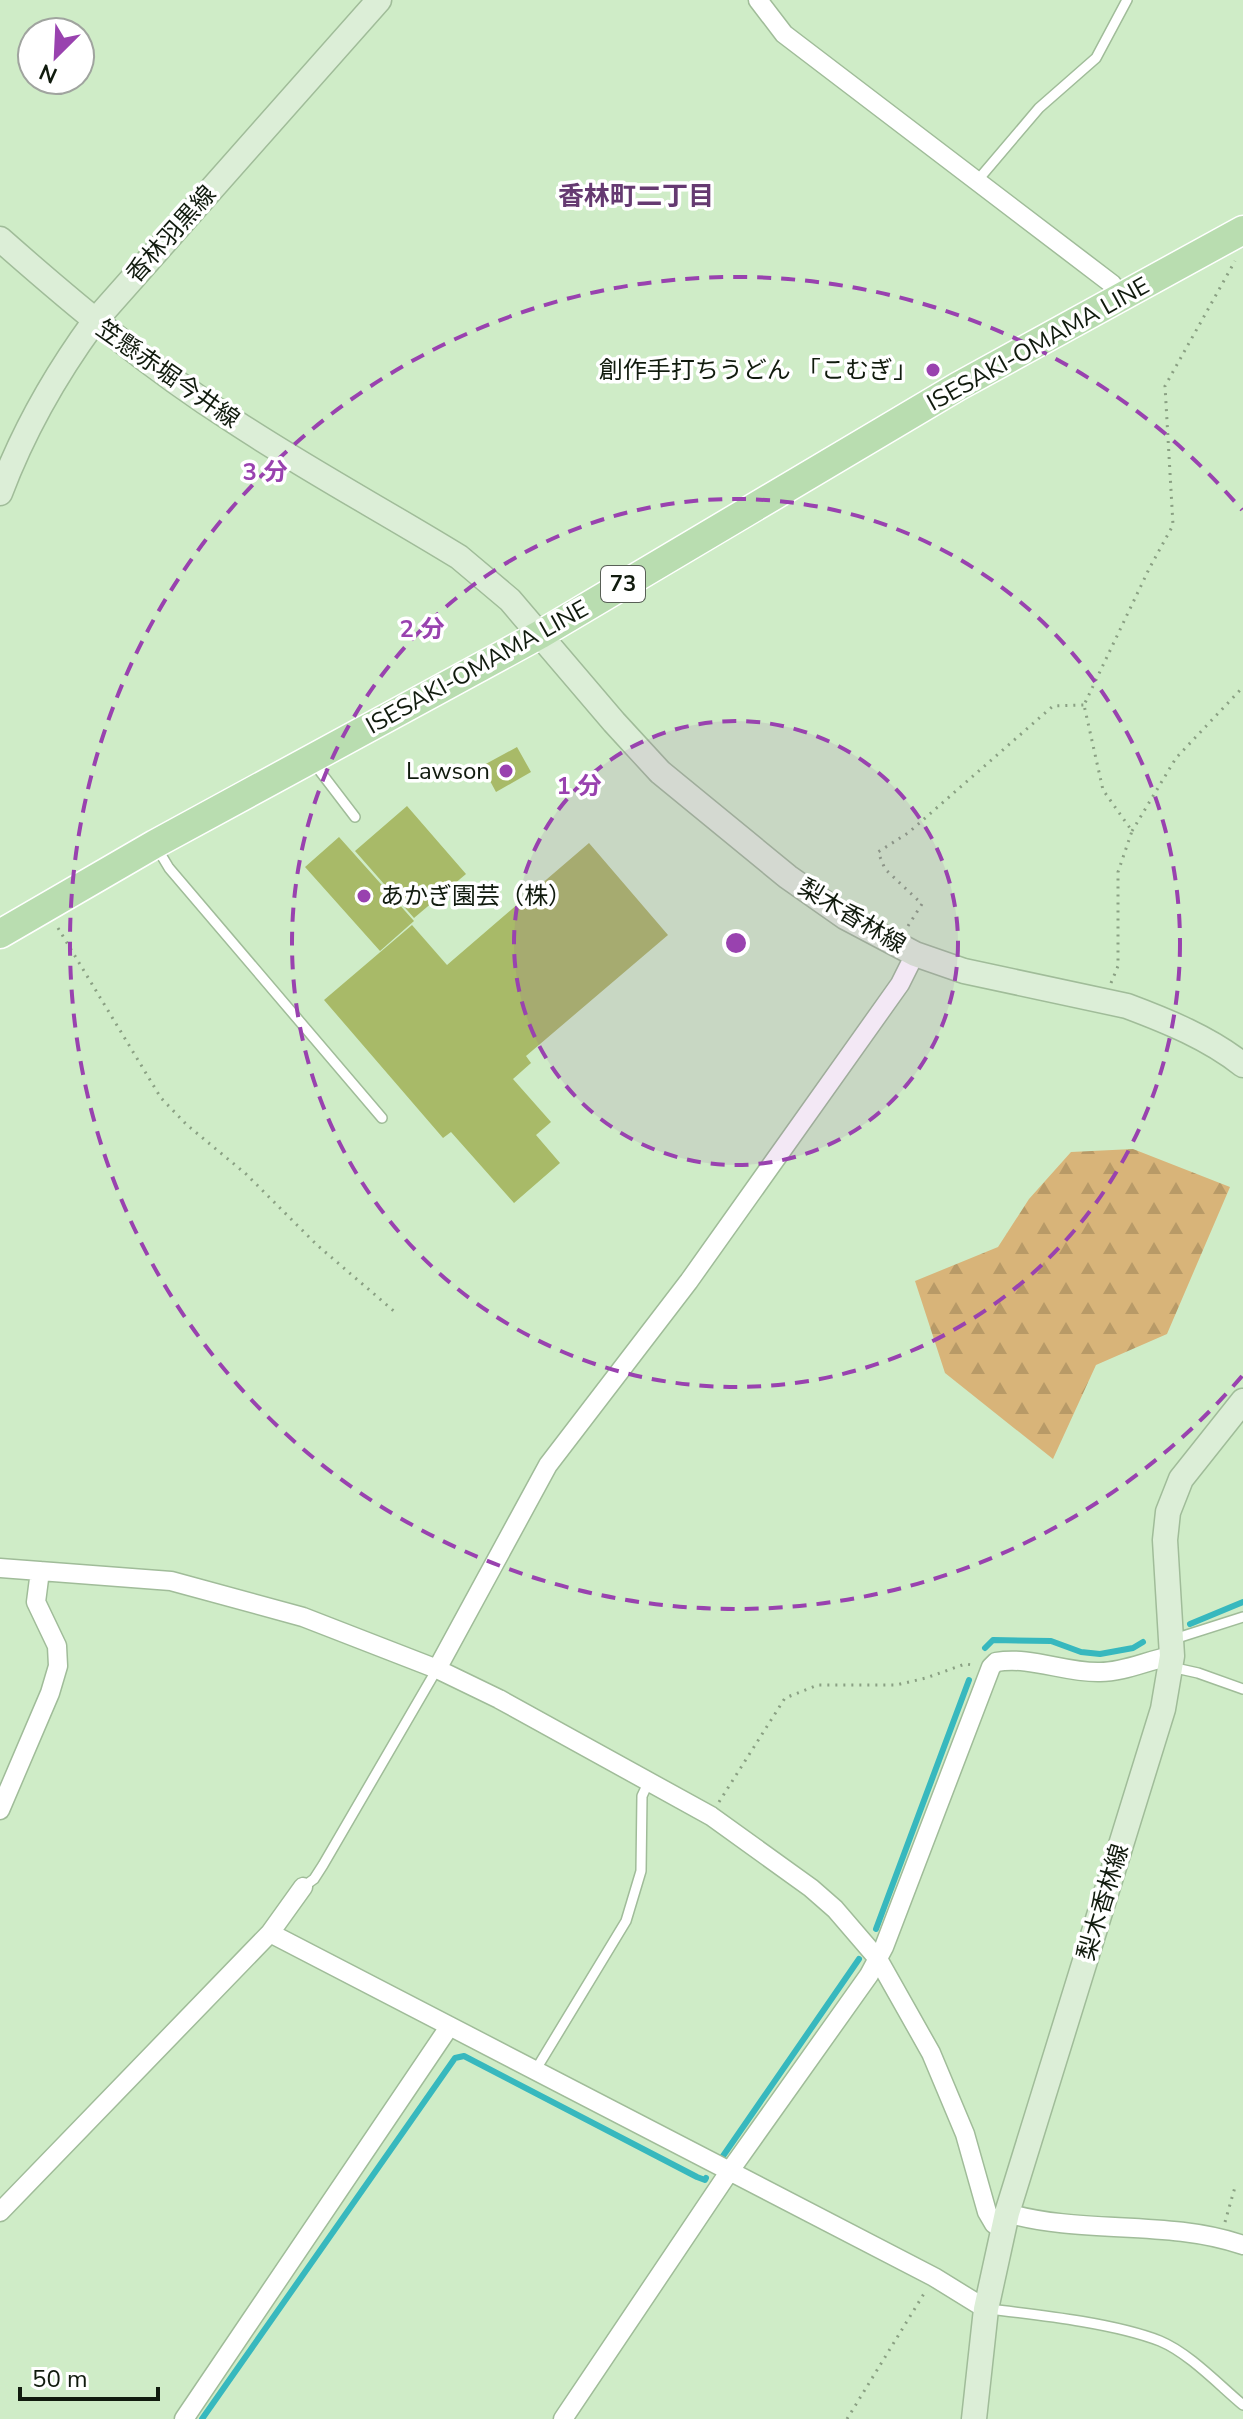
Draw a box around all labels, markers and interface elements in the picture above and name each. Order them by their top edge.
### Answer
north arrow [16,16,96,96]
text: N [35,56,62,90]
street label: 香林羽黒線 [119,179,223,289]
district label: 香林町二丁目 [558,179,714,214]
street label: ISESAKI-OMAMA LINE [921,269,1155,419]
street label: 笠懸赤堀今井線 [90,313,246,435]
place label: 創作手打ちうどん 「こむぎ」 [599,354,917,386]
marker: 創作手打ちうどん 「こむぎ」 [924,361,942,379]
text: 3 分 [243,456,287,488]
road number: 73 [601,566,645,602]
street label: ISESAKI-OMAMA LINE [360,592,594,742]
text: 2 分 [400,613,444,645]
place label: Lawson [406,755,490,787]
marker: Lawson [497,762,515,780]
text: 1 分 [557,770,601,802]
street label: 梨木香林線 [792,871,912,961]
place label: あかぎ園芸（株） [380,880,572,912]
marker: あかぎ園芸（株） [355,887,373,905]
centre of rings [722,929,750,957]
street label: 梨木香林線 [1070,1840,1136,1964]
scale bar [20,2351,158,2401]
text: 50 m [32,2363,88,2395]

